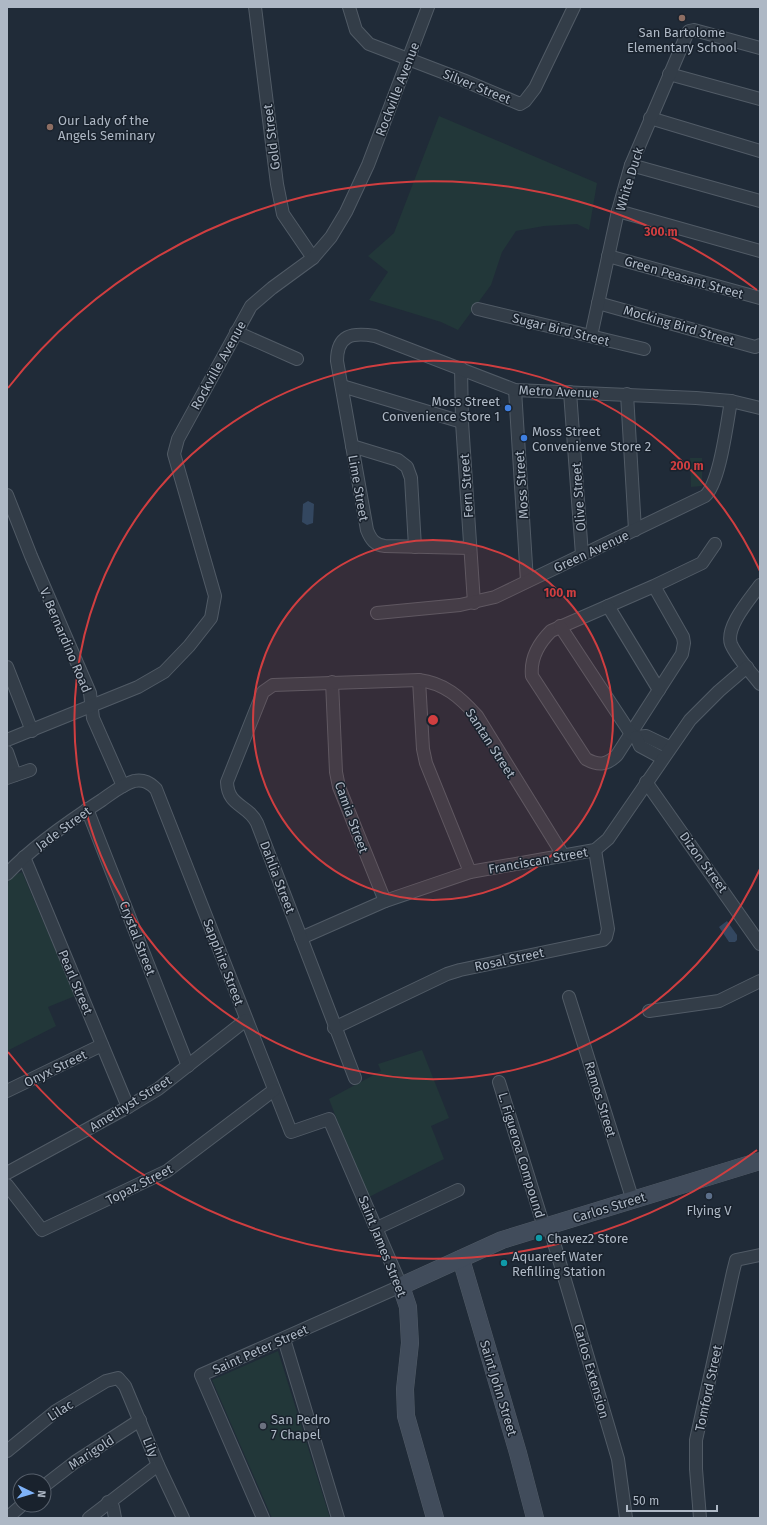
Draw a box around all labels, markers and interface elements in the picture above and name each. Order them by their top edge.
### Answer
marker: San Bartolome Elementary School [677,13,687,23]
place label: San Bartolome Elementary School [627,25,737,55]
street label: Rockville Avenue [373,40,422,138]
street label: Silver Street [441,66,513,107]
street label: Gold Street [260,103,283,171]
place label: Our Lady of the Angels Seminary [58,113,156,143]
marker: Our Lady of the Angels Seminary [45,122,55,132]
street label: White Duck [613,145,646,213]
text: 300 m [643,225,678,239]
street label: Green Peasant Street [623,253,745,302]
street label: Mocking Bird Street [622,302,736,349]
street label: Sugar Bird Street [511,310,611,349]
street label: Rockville Avenue [188,318,249,412]
street label: Metro Avenue [518,383,600,400]
place label: Moss Street Convenience Store 1 [382,394,500,424]
marker: Moss Street Convenience Store 1 [503,403,513,413]
place label: Moss Street Convenienve Store 2 [532,424,651,454]
marker: Moss Street Convenienve Store 2 [519,433,529,443]
street label: Moss Street [512,450,531,520]
street label: Fern Street [457,453,476,519]
street label: Lime Street [345,454,372,523]
text: 200 m [670,459,704,473]
street label: Olive Street [569,462,588,532]
street label: Green Avenue [551,527,631,575]
street label: V. Bernardino Road [37,585,94,695]
text: 100 m [544,586,576,600]
street label: Santan Street [463,706,519,781]
centre of rings [426,713,440,727]
street label: Camia Street [332,779,371,855]
street label: Jade Street [33,803,94,853]
street label: Dizon Street [676,829,731,896]
street label: Dahlia Street [257,839,298,916]
street label: Franciscan Street [487,844,589,877]
street label: Crystal Street [116,899,159,978]
street label: Sapphire Street [200,917,247,1008]
street label: Rosal Street [473,945,546,974]
street label: Pearl Street [55,948,96,1017]
street label: Onyx Street [21,1047,89,1090]
street label: Ramos Street [582,1060,619,1139]
street label: Amethyst Street [87,1072,174,1135]
street label: L. Figueroa Compound [495,1091,548,1220]
street label: Topaz Street [103,1161,175,1208]
street label: Carlos Street [571,1189,648,1226]
marker: Flying V [704,1191,714,1201]
street label: Saint James Street [355,1193,410,1299]
place label: Flying V [686,1203,732,1218]
place label: Chavez2 Store [547,1231,628,1246]
marker: Chavez2 Store [534,1233,544,1243]
place label: Aquareef Water Refilling Station [512,1249,606,1279]
marker: Aquareef Water Refilling Station [499,1258,509,1268]
street label: Saint Peter Street [210,1322,311,1377]
street label: Carlos Extension [571,1322,612,1420]
street label: Saint John Street [477,1339,520,1438]
street label: Tomford Street [692,1343,725,1433]
street label: Lilac [45,1397,76,1424]
place label: San Pedro 7 Chapel [271,1412,330,1442]
marker: San Pedro 7 Chapel [258,1421,268,1431]
street label: Marigold [66,1432,117,1473]
street label: Lily [140,1435,162,1460]
north arrow [12,1473,52,1513]
scale bar [627,1487,717,1513]
text: N [35,1490,48,1498]
text: 50 m [633,1494,659,1508]

